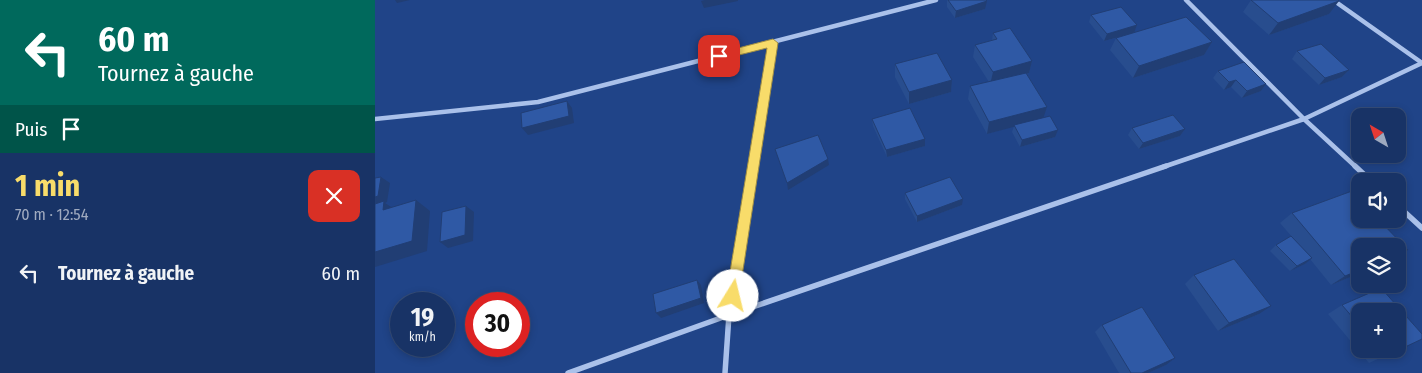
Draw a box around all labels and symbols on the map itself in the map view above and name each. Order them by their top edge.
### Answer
pin [698,35,740,77]
north arrow [1351,108,1406,162]
position arrow [706,269,758,321]
speed limit sign: 30 [465,292,530,357]

